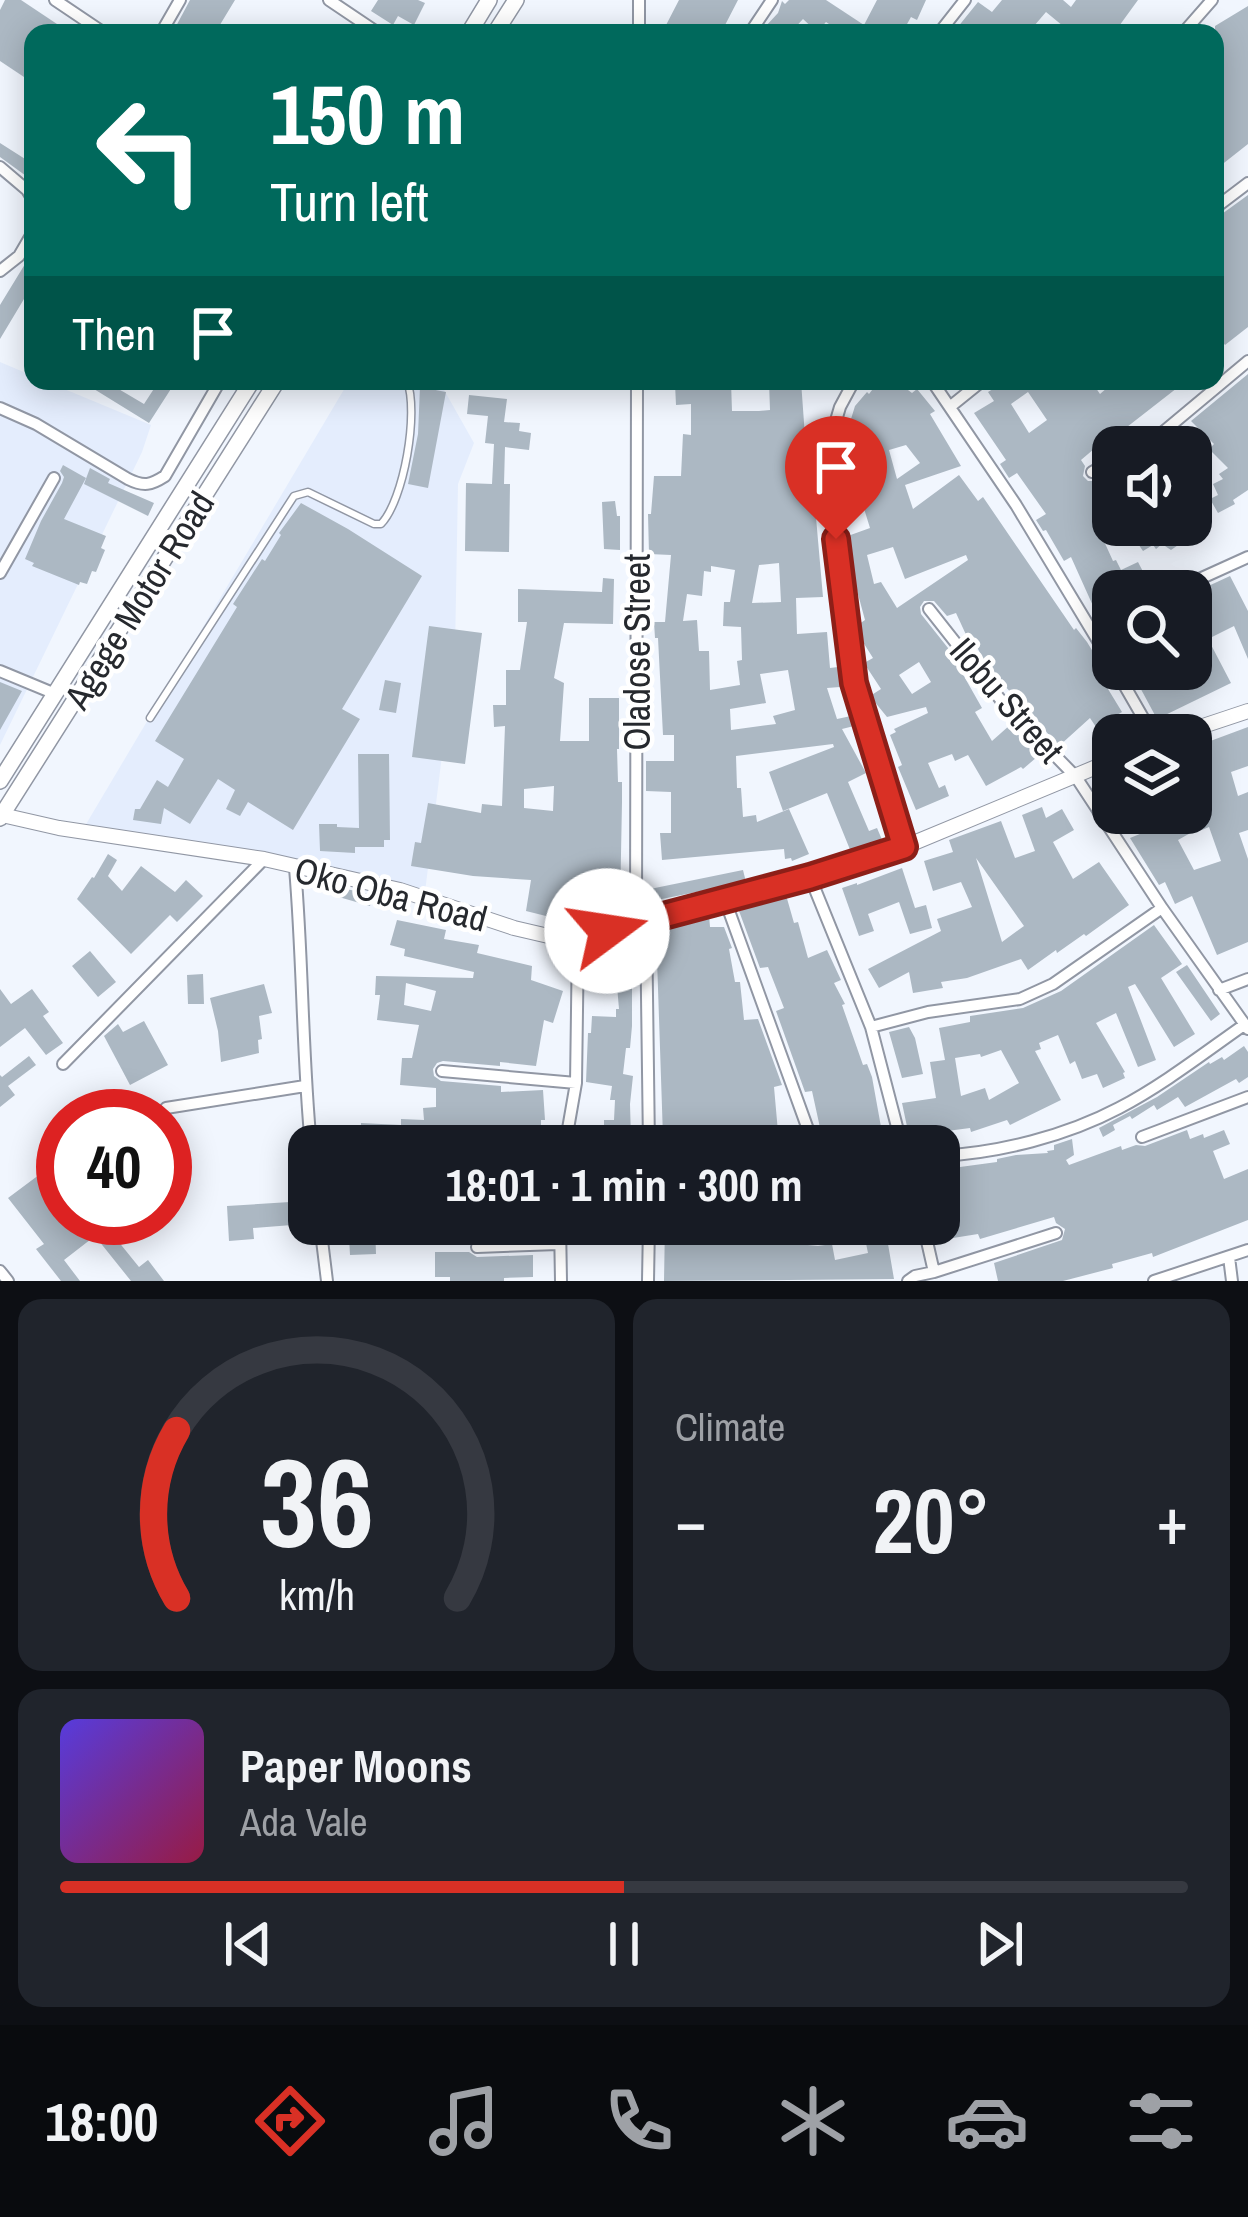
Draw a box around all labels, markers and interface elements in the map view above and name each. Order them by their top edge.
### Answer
text: 150 m [270,57,465,170]
icon: left [72,72,228,228]
text: Turn left [270,165,429,238]
icon: arrive [180,300,246,366]
text: Then [72,303,156,364]
pin [785,416,887,539]
map controls [1092,426,1212,834]
button: sound [1092,426,1212,546]
icon: arrive [803,434,869,500]
street label: Agege Motor Road [52,482,225,719]
street label: Oladose Street [613,554,661,750]
button: search [1092,570,1212,690]
street label: Ilobu Street [939,627,1075,773]
button: layers [1092,714,1212,834]
street label: Oko Oba Road [290,845,492,943]
position arrow [544,868,670,994]
speed limit sign: 40 [36,1089,192,1245]
text: 18:01 · 1 min · 300 m [446,1154,802,1215]
text: Climate [675,1401,785,1453]
text: 36 [260,1418,373,1586]
text: 20° [872,1460,991,1581]
text: − [675,1476,707,1565]
text: + [1156,1476,1188,1565]
text: km/h [278,1566,355,1623]
text: Paper Moons [240,1735,472,1796]
text: Ada Vale [240,1796,367,1848]
icon: previous [215,1911,281,1977]
icon: pause [591,1911,657,1977]
icon: next [967,1911,1033,1977]
icon: directions [248,2079,332,2163]
icon: music [422,2079,506,2163]
icon: phone [597,2079,681,2163]
icon: climate [771,2079,855,2163]
icon: car [945,2079,1029,2163]
icon: filters [1119,2079,1203,2163]
text: 18:00 [45,2085,158,2158]

